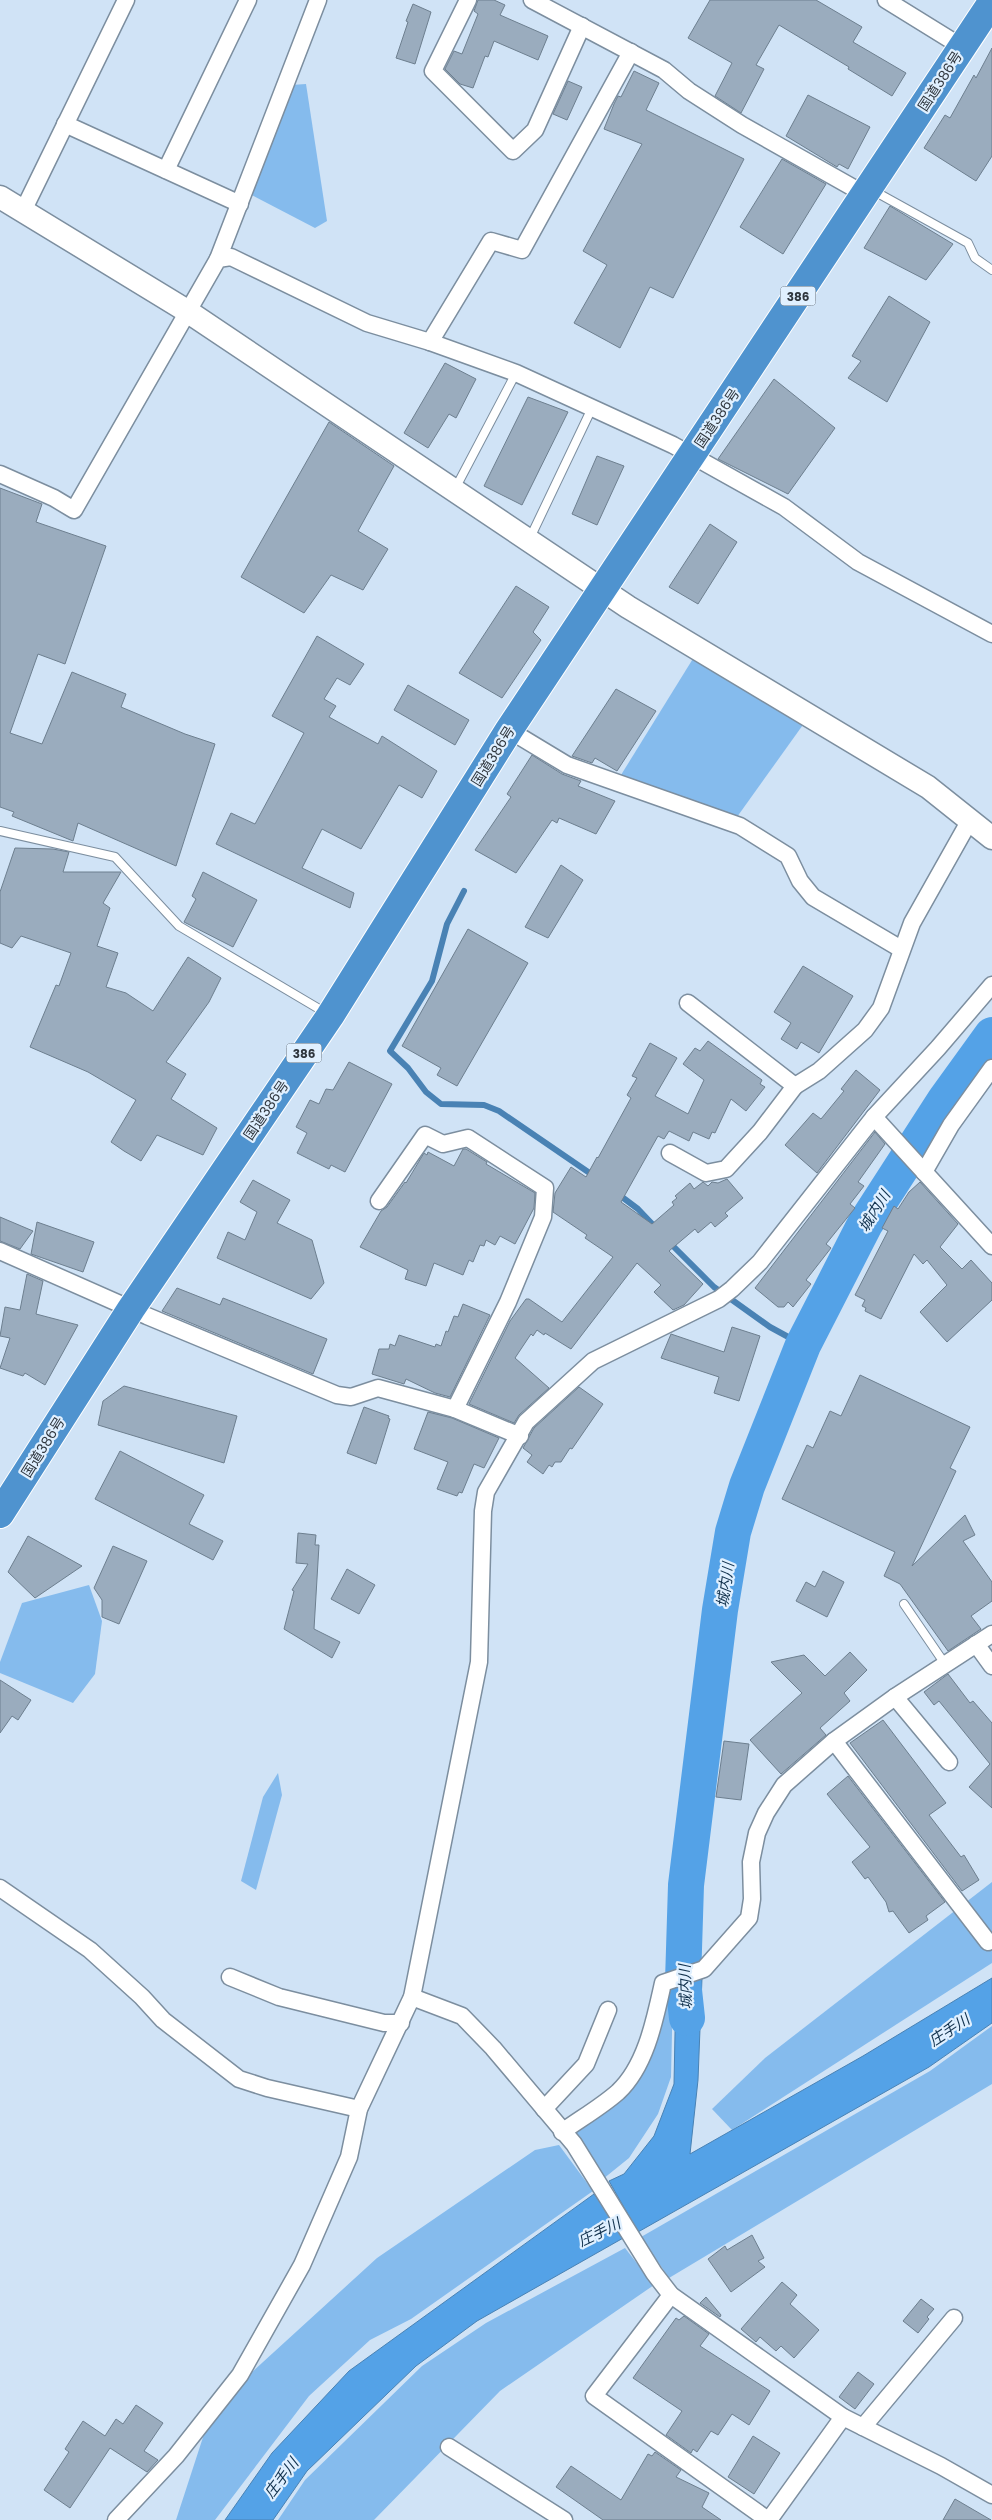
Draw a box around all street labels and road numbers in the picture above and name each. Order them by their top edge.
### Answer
street label: 国道386号 [913,47,967,115]
road number: 386 [780,286,816,306]
street label: 国道386号 [690,384,744,452]
street label: 国道386号 [467,722,519,790]
road number: 386 [286,1044,322,1062]
street label: 国道386号 [239,1076,293,1144]
street label: 国道386号 [17,1413,69,1481]

